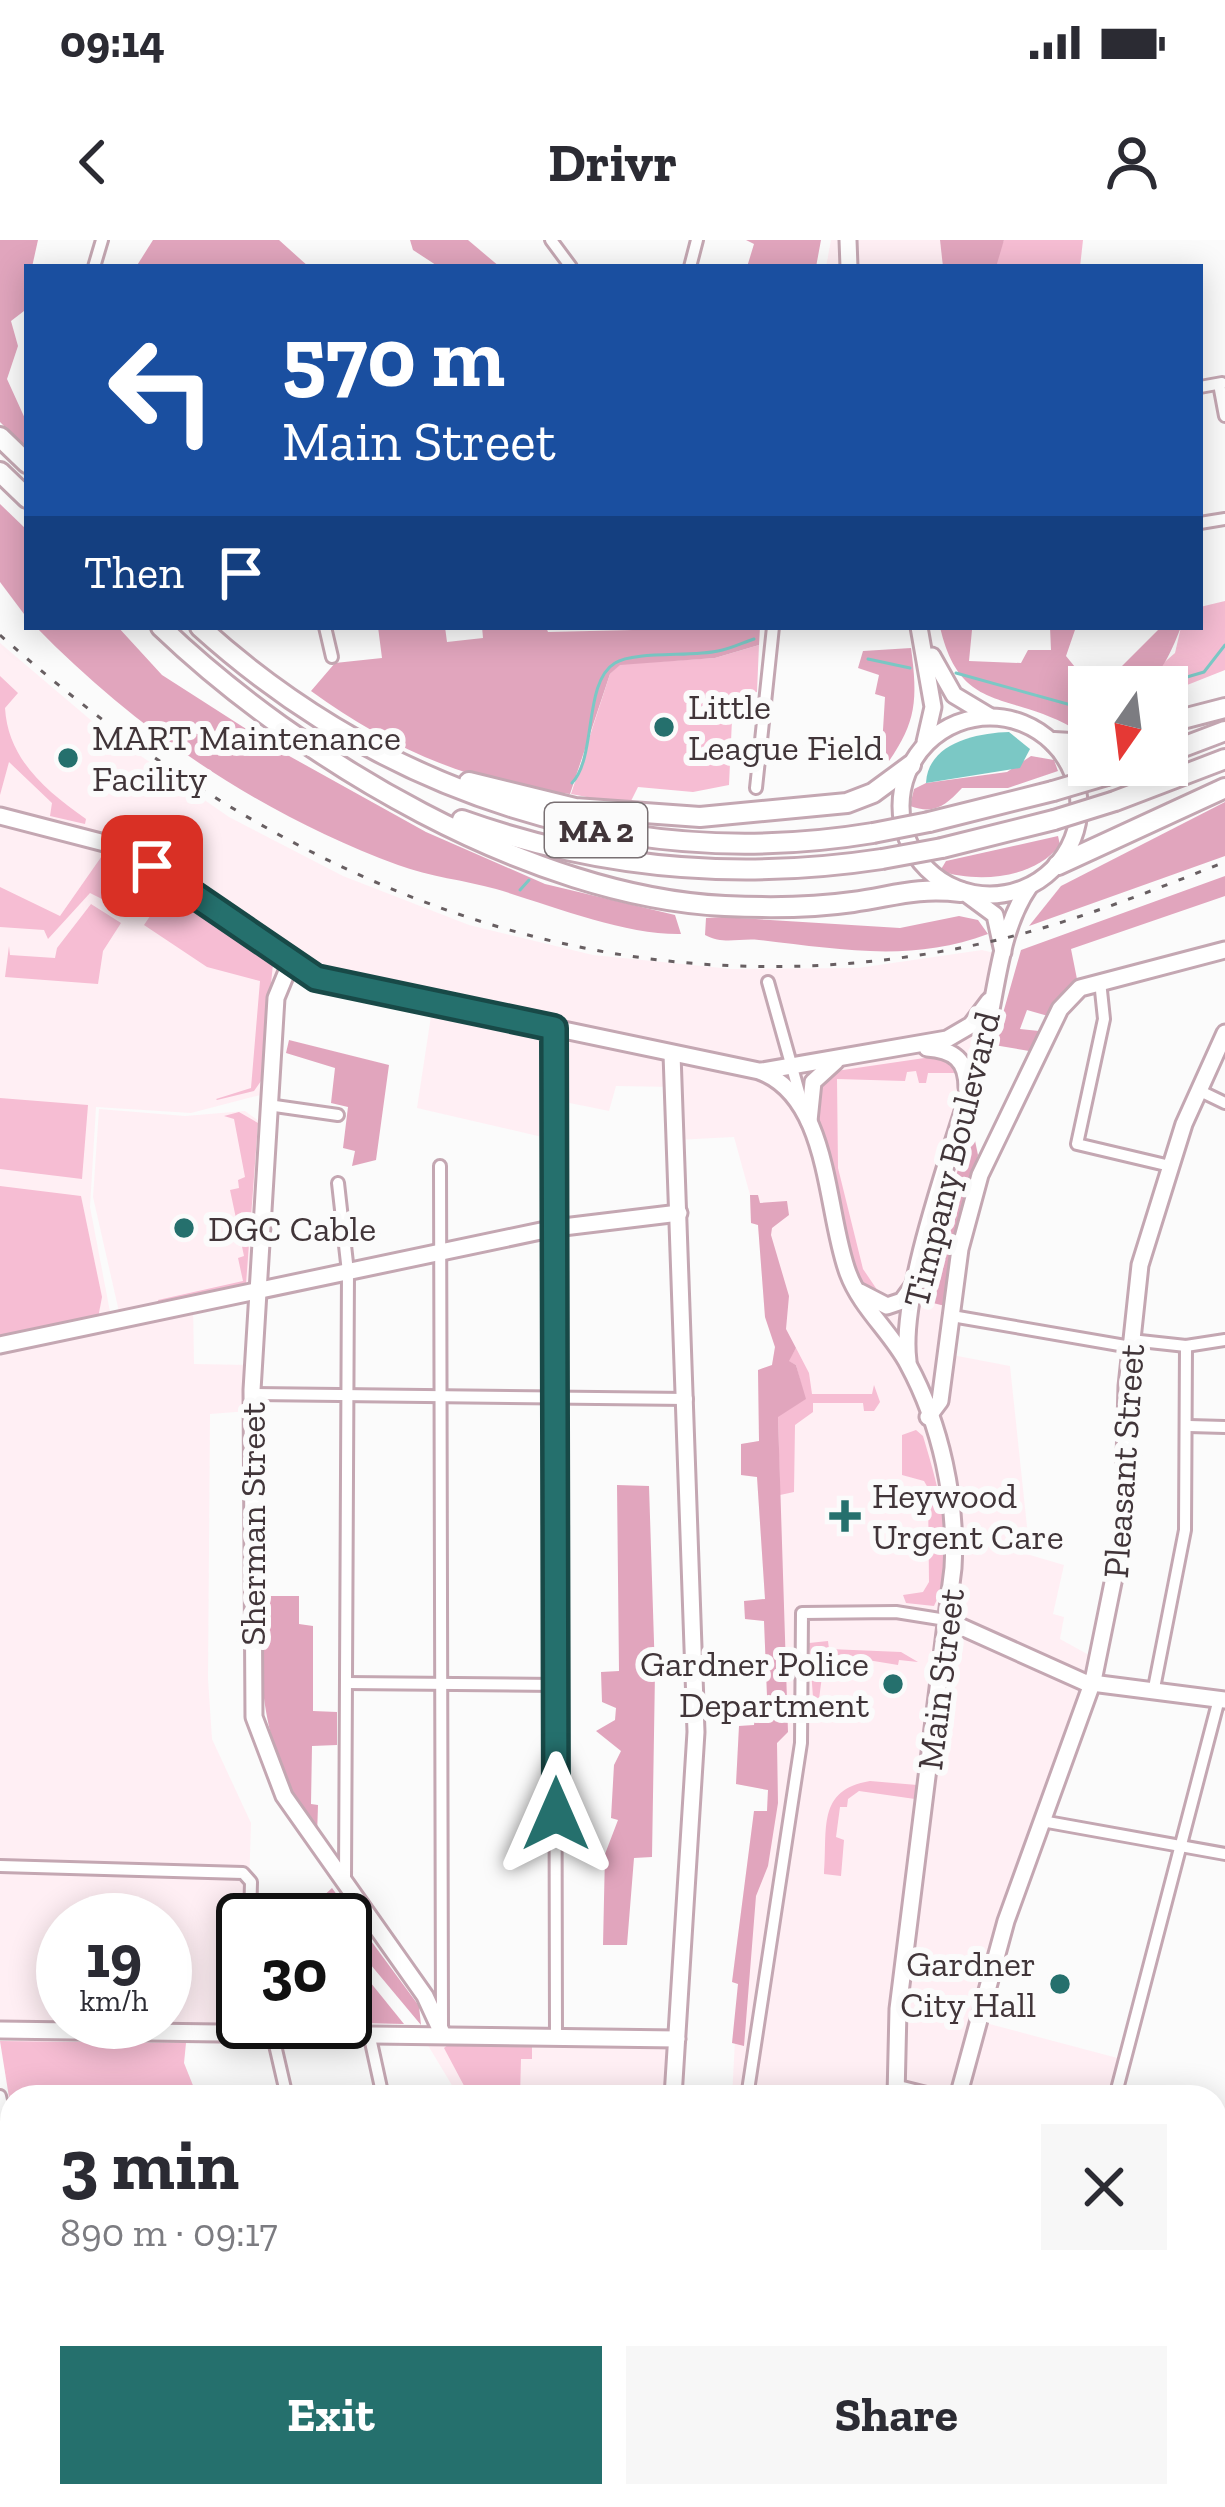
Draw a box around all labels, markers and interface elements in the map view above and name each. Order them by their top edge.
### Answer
text: 09:14 [60,15,165,69]
icon: back [60,129,126,195]
icon: person [1099,129,1165,195]
text: Drivr [548,130,677,195]
text: 570 m [282,307,505,408]
icon: left [84,312,240,468]
text: Main Street [282,409,556,474]
icon: arrive [208,540,274,606]
text: Then [84,546,184,600]
north arrow [1068,666,1188,786]
map controls [1068,666,1188,786]
place label: Little League Field [688,685,884,769]
marker: Little League Field [651,714,677,740]
place label: MART Maintenance Facility [92,716,401,800]
marker: MART Maintenance Facility [55,745,81,771]
road number: MA 2 [545,803,647,857]
pin [101,815,203,917]
icon: arrive [119,833,185,899]
street label: Timpany Boulevard [894,1007,1009,1311]
place label: DGC Cable [208,1207,376,1250]
marker: DGC Cable [171,1215,197,1241]
street label: Pleasant Street [1094,1342,1153,1580]
street label: Sherman Street [231,1402,274,1646]
place label: Heywood Urgent Care [872,1474,1064,1558]
marker: Heywood Urgent Care [829,1500,861,1532]
street label: Main Street [908,1585,973,1772]
place label: Gardner Police Department [640,1642,870,1726]
marker: Gardner Police Department [880,1671,906,1697]
position arrow [493,1751,619,1877]
speed limit sign: 30 [216,1893,372,2049]
text: 19 [86,1920,142,1992]
place label: Gardner City Hall [900,1942,1036,2026]
marker: Gardner City Hall [1047,1971,1073,1997]
text: km/h [80,1983,148,2019]
text: 3 min [60,2121,239,2207]
button: close [1041,2124,1167,2250]
text: 890 m · 09:17 [60,2209,278,2256]
button: Exit [60,2346,602,2484]
button: Share [626,2346,1167,2484]

